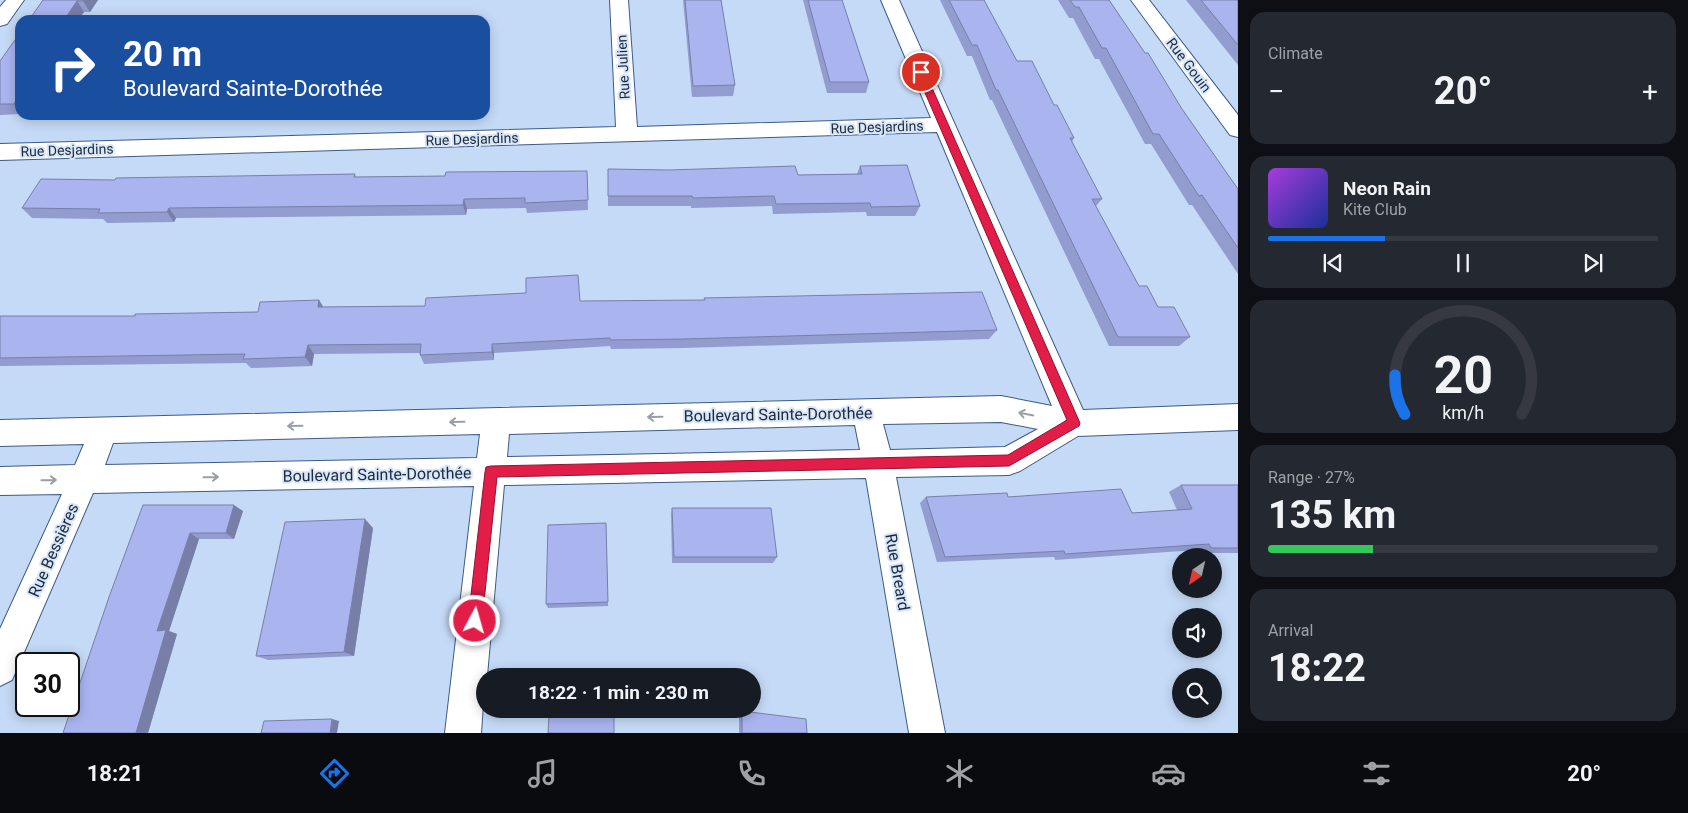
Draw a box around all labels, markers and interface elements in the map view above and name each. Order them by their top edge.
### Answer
text: 20 m [123,34,202,75]
street label: Rue Julien [613,34,633,100]
icon: right [40,35,105,100]
street label: Rue Gouin [1163,35,1215,95]
text: Climate [1268,44,1323,63]
pin [900,51,942,93]
icon: arrive [907,58,935,86]
text: 20° [1434,69,1492,113]
text: − [1268,75,1284,108]
text: + [1642,75,1658,108]
text: Boulevard Sainte-Dorothée [123,76,383,101]
street label: Rue Desjardins [830,117,924,137]
street label: Rue Desjardins [425,129,519,149]
street label: Rue Desjardins [20,140,114,160]
text: Neon Rain [1343,177,1431,200]
text: Kite Club [1343,200,1407,219]
icon: previous [1319,249,1347,277]
icon: pause [1449,249,1477,277]
icon: next [1579,249,1607,277]
text: 20 [1433,345,1493,406]
text: km/h [1442,402,1484,423]
street label: Boulevard Sainte-Dorothée [683,403,873,426]
one-way arrow [1019,408,1035,418]
one-way arrow [647,412,663,422]
one-way arrow [449,417,466,427]
one-way arrow [287,421,303,430]
street label: Boulevard Sainte-Dorothée [282,463,472,486]
text: Range · 27% [1268,468,1355,487]
one-way arrow [202,472,219,482]
one-way arrow [40,476,56,485]
text: 135 km [1268,493,1396,537]
street label: Rue Bessières [24,500,83,600]
street label: Rue Breard [881,532,914,612]
north arrow [1172,548,1222,598]
map controls [1172,548,1222,718]
position arrow [448,594,500,646]
button: sound [1172,608,1222,658]
text: Arrival [1268,621,1313,640]
text: 18:22 [1268,646,1366,690]
speed limit sign: 30 [15,652,80,717]
button: search [1172,668,1222,718]
text: 18:22 · 1 min · 230 m [528,681,709,704]
icon: directions [317,756,352,791]
icon: music [525,756,560,791]
icon: phone [734,756,769,791]
icon: climate [942,756,977,791]
icon: car [1151,756,1186,791]
icon: filters [1359,756,1394,791]
text: 18:21 [87,761,143,786]
text: 20° [1567,761,1601,786]

